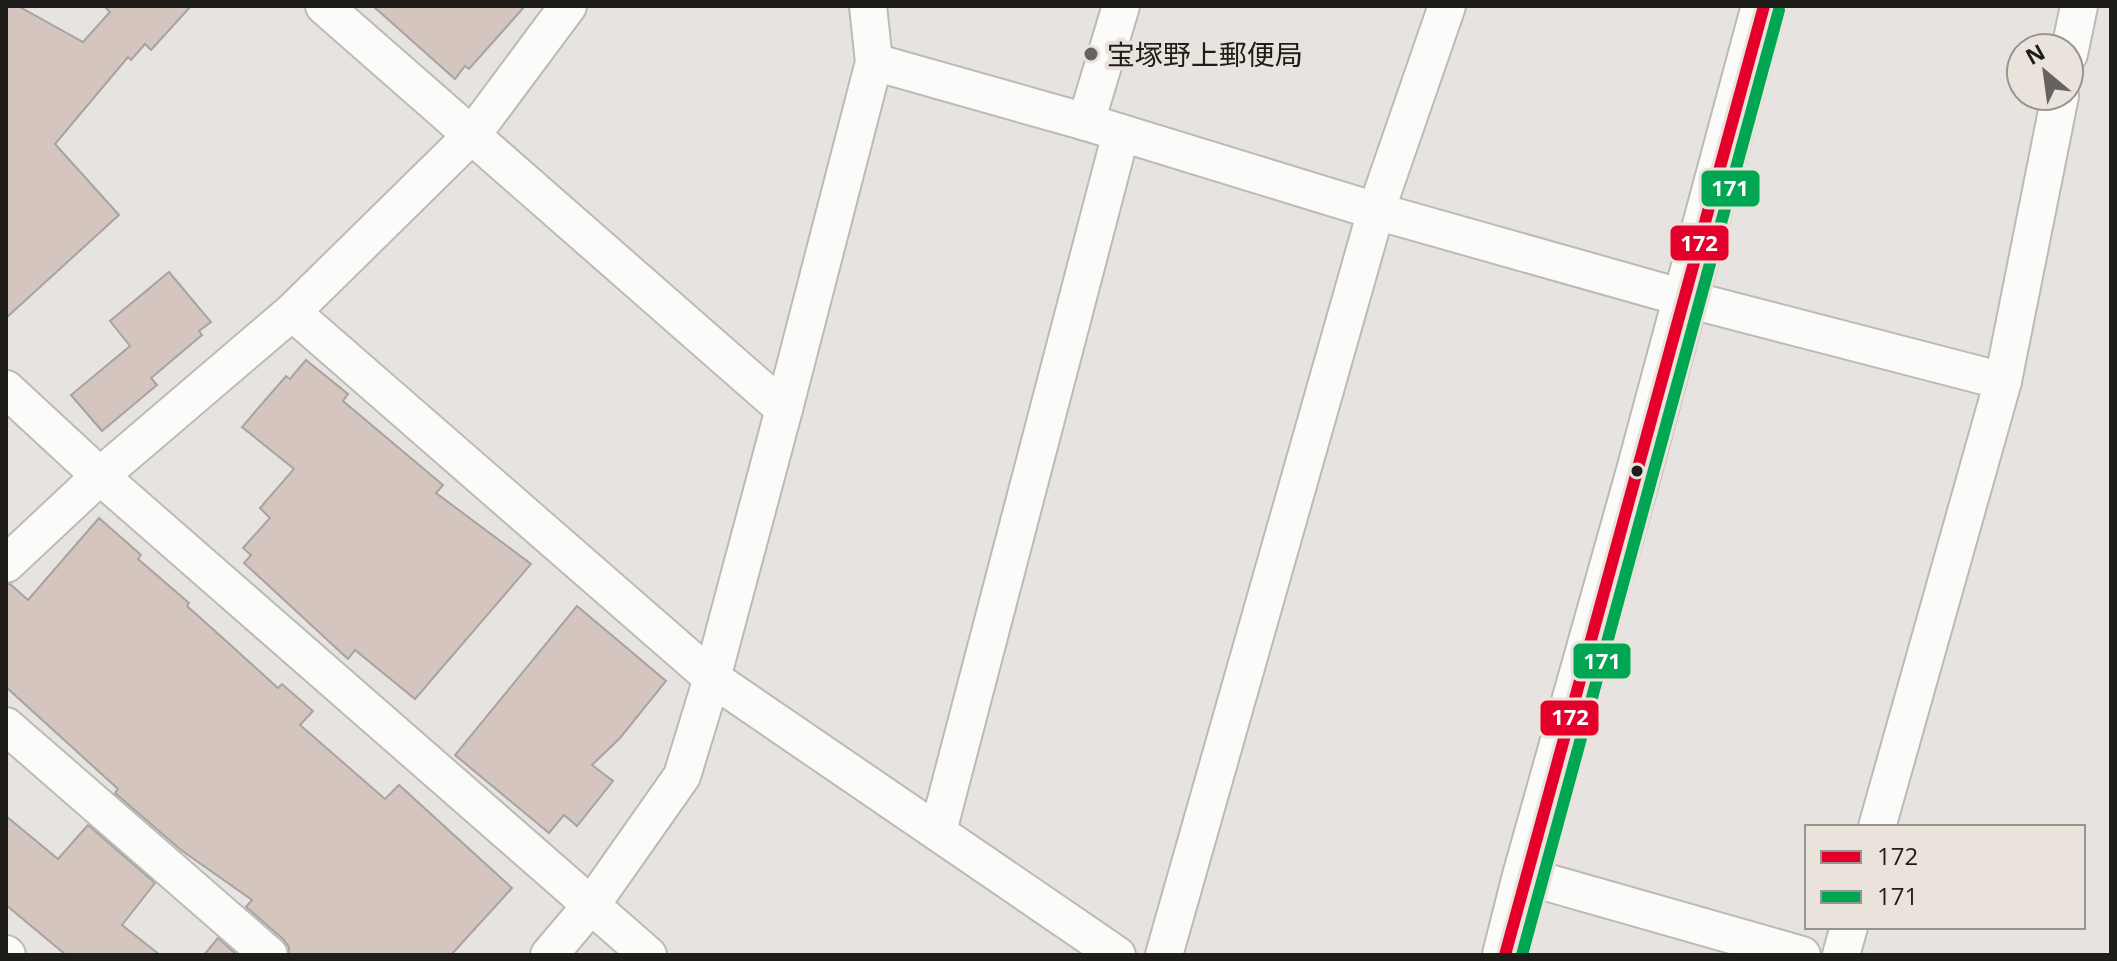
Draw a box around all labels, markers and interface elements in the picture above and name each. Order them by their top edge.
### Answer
north arrow [2005,32,2085,112]
place label: 宝塚野上郵便局 [1107,35,1303,73]
text: N [2020,36,2050,71]
marker: 宝塚野上郵便局 [1082,45,1100,63]
line badge: 171 [1700,169,1761,208]
text: 171 [1711,172,1749,202]
line badge: 172 [1669,224,1730,262]
text: 172 [1680,227,1718,257]
unlabelled marker [1629,463,1645,479]
line badge: 171 [1572,642,1632,680]
text: 171 [1583,645,1621,675]
line badge: 172 [1539,699,1600,737]
text: 172 [1551,701,1589,731]
legend [1805,825,2085,929]
text: 172 [1877,839,1918,872]
text: 171 [1877,879,1918,912]

